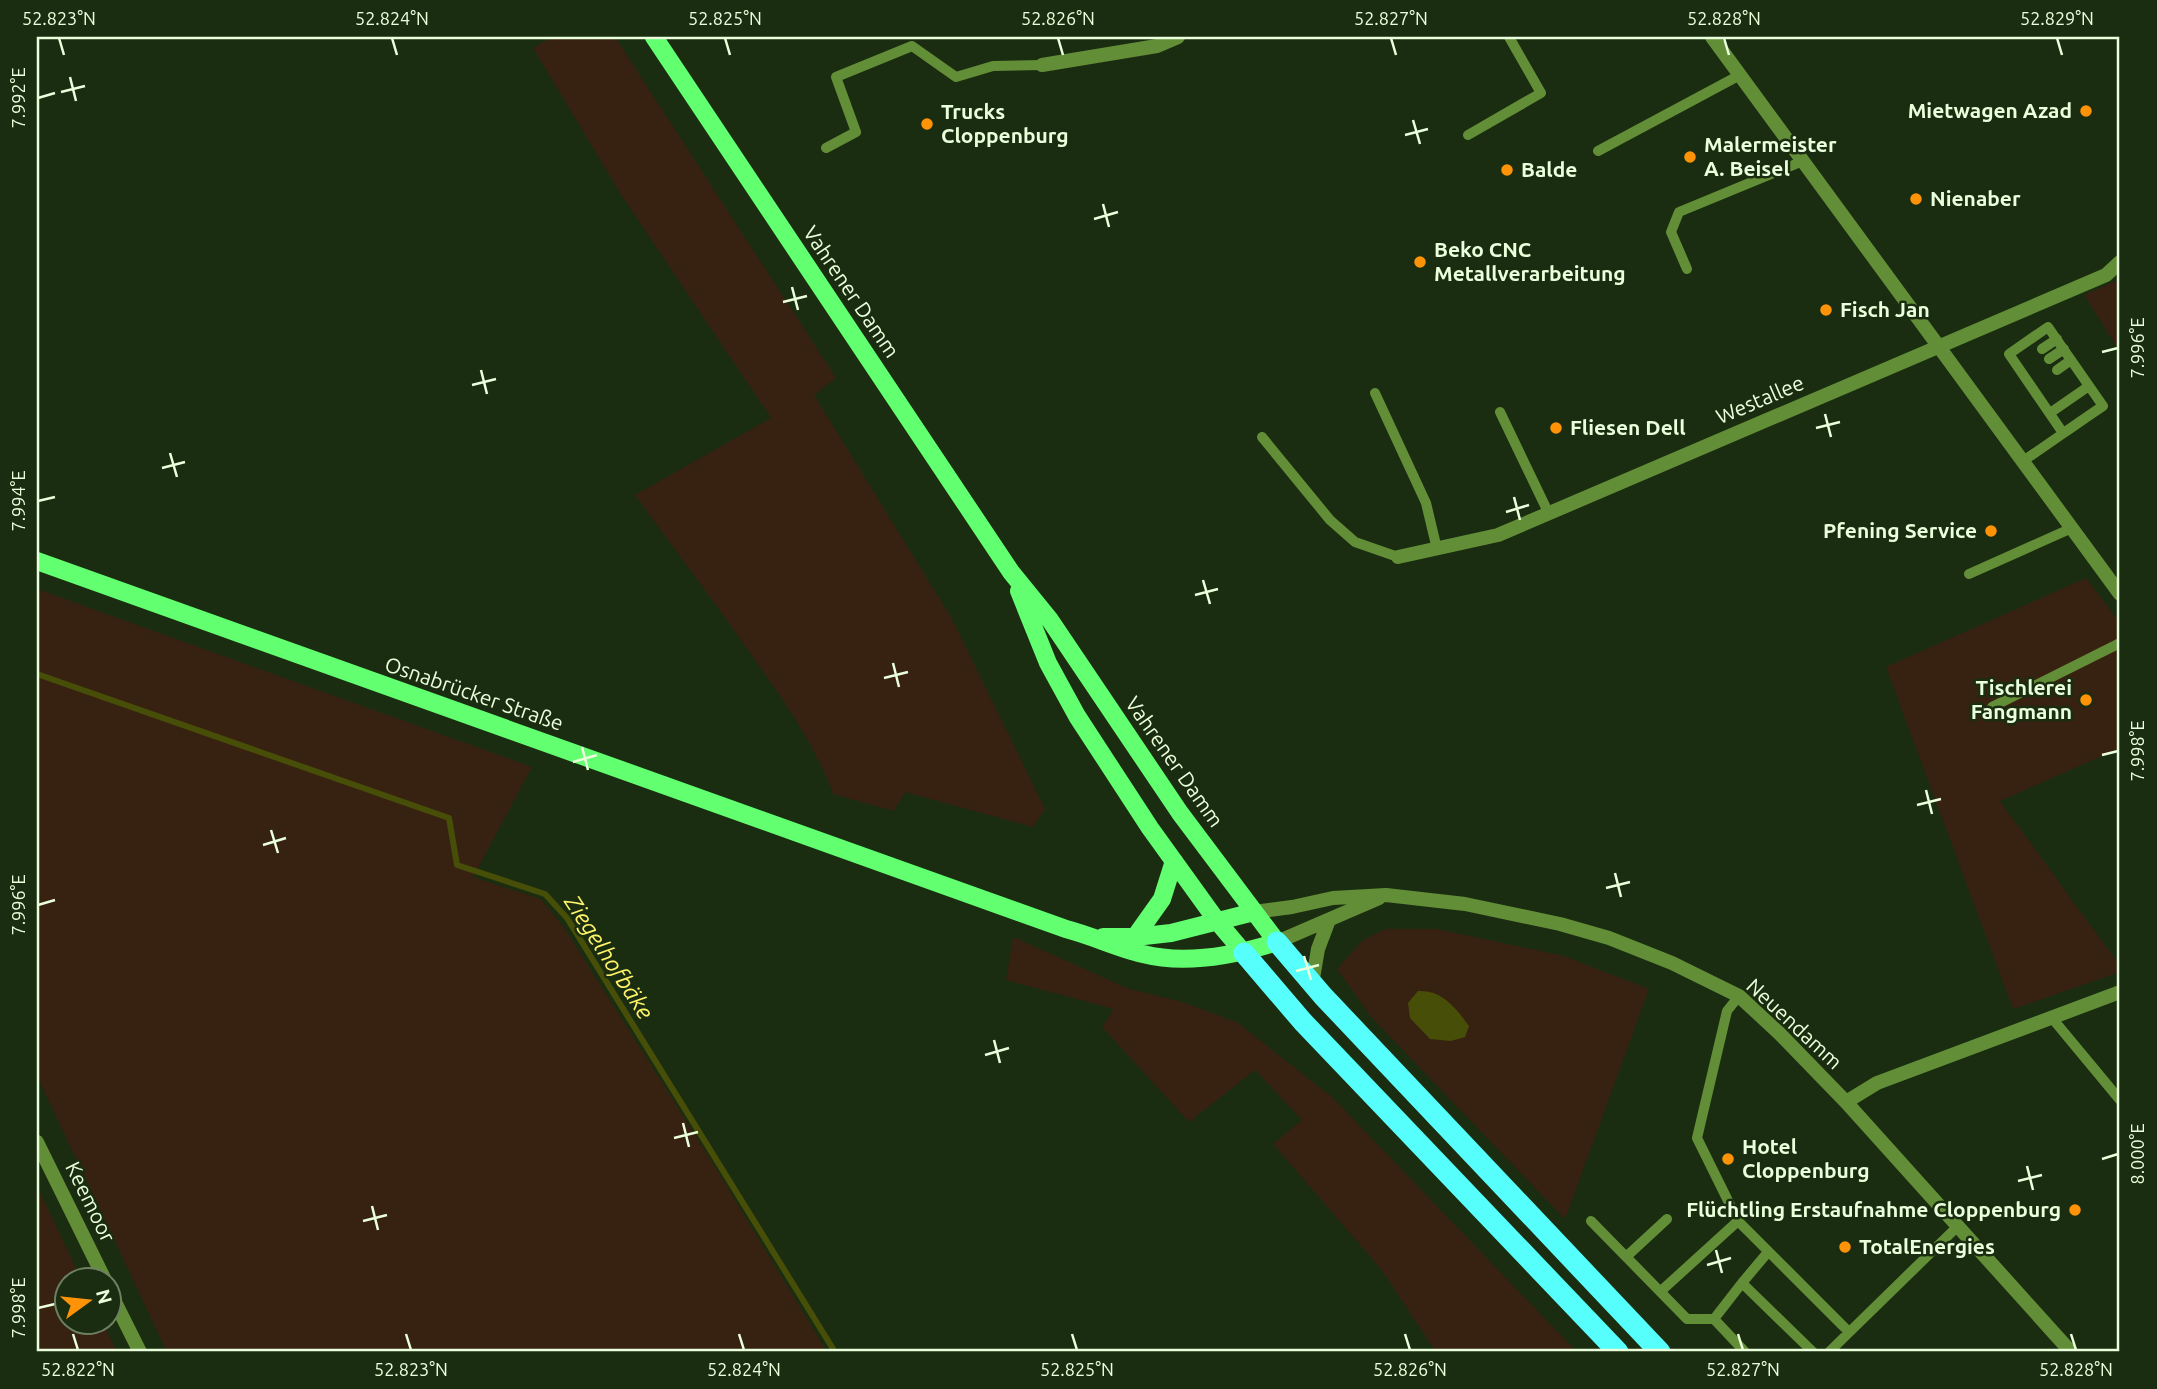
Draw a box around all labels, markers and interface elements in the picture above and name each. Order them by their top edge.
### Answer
text: 52.823°N [22,8,96,28]
text: 52.824°N [355,8,429,28]
text: 52.825°N [688,8,762,28]
text: 52.826°N [1021,8,1095,28]
text: 52.827°N [1354,8,1428,28]
text: 52.828°N [1687,8,1761,28]
text: 52.829°N [2020,8,2094,28]
text: 7.992°E [8,68,28,128]
place label: Mietwagen Azad [1908,98,2072,122]
place label: Trucks Cloppenburg [941,99,1069,147]
marker: Mietwagen Azad [2078,103,2094,119]
marker: Trucks Cloppenburg [919,116,935,132]
place label: Malermeister A. Beisel [1704,132,1837,180]
marker: Malermeister A. Beisel [1682,149,1698,165]
place label: Balde [1521,157,1577,181]
marker: Balde [1499,162,1515,178]
place label: Nienaber [1930,186,2021,210]
marker: Nienaber [1908,191,1924,207]
street label: Vahrener Damm [799,221,905,362]
place label: Beko CNC Metallverarbeitung [1434,237,1626,285]
marker: Beko CNC Metallverarbeitung [1412,254,1428,270]
place label: Fisch Jan [1840,297,1930,321]
marker: Fisch Jan [1818,302,1834,318]
text: 7.996°E [2127,318,2147,378]
street label: Westallee [1712,370,1807,428]
place label: Fliesen Dell [1570,415,1686,439]
marker: Fliesen Dell [1548,420,1564,436]
text: 7.994°E [8,471,28,531]
place label: Pfening Service [1823,518,1977,542]
marker: Pfening Service [1983,523,1999,539]
street label: Osnabrücker Straße [382,651,567,735]
place label: Tischlerei Fangmann [1971,675,2072,723]
street label: Vahrener Damm [1121,692,1229,831]
marker: Tischlerei Fangmann [2078,692,2094,708]
text: 7.998°E [2127,721,2147,781]
text: 7.996°E [8,875,28,935]
water label: Ziegelhofbäke [559,889,659,1024]
street label: Neuendamm [1742,973,1847,1073]
text: 8.000°E [2127,1124,2147,1184]
place label: Hotel Cloppenburg [1742,1134,1870,1182]
marker: Hotel Cloppenburg [1720,1151,1736,1167]
street label: Keemoor [61,1157,121,1246]
place label: Flüchtling Erstaufnahme Cloppenburg [1686,1197,2061,1221]
marker: Flüchtling Erstaufnahme Cloppenburg [2067,1202,2083,1218]
place label: TotalEnergies [1859,1234,1995,1258]
marker: TotalEnergies [1837,1239,1853,1255]
north arrow [52,1266,122,1336]
text: 7.998°E [8,1278,28,1338]
text: N [92,1287,117,1306]
text: 52.822°N [41,1359,115,1379]
text: 52.823°N [374,1359,448,1379]
text: 52.824°N [707,1359,781,1379]
text: 52.825°N [1040,1359,1114,1379]
text: 52.826°N [1373,1359,1447,1379]
text: 52.827°N [1706,1359,1780,1379]
text: 52.828°N [2039,1359,2113,1379]

